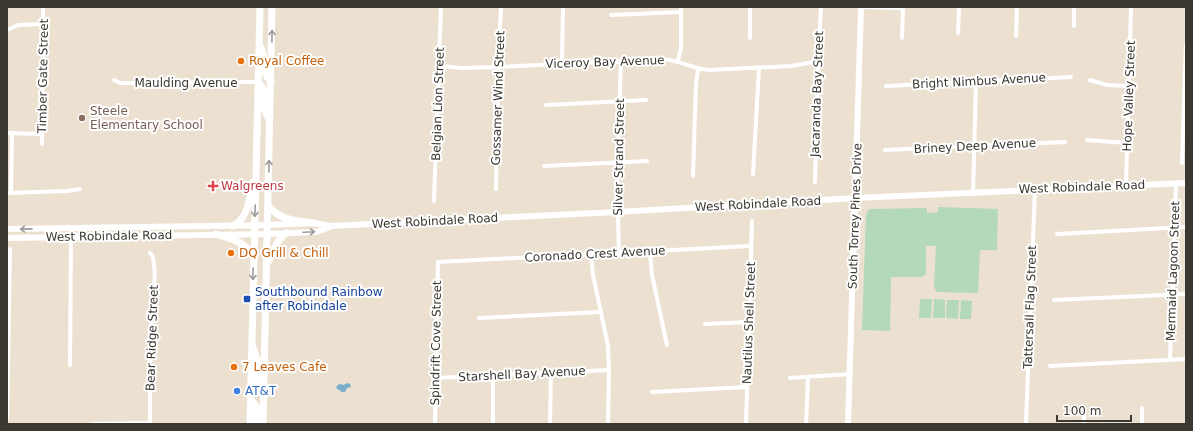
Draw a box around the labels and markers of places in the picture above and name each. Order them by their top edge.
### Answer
place label: Royal Coffee [249,54,325,68]
marker: Royal Coffee [236,56,246,66]
place label: Steele Elementary School [90,104,203,132]
marker: Steele Elementary School [77,113,87,123]
place label: Walgreens [221,179,284,193]
marker: Walgreens [208,181,218,191]
place label: DQ Grill & Chill [239,246,329,260]
marker: DQ Grill & Chill [226,248,236,258]
place label: Southbound Rainbow after Robindale [255,285,383,313]
marker: Southbound Rainbow after Robindale [242,294,252,304]
place label: 7 Leaves Cafe [242,360,327,374]
marker: 7 Leaves Cafe [229,362,239,372]
place label: AT&T [245,384,277,398]
marker: AT&T [232,386,242,396]

